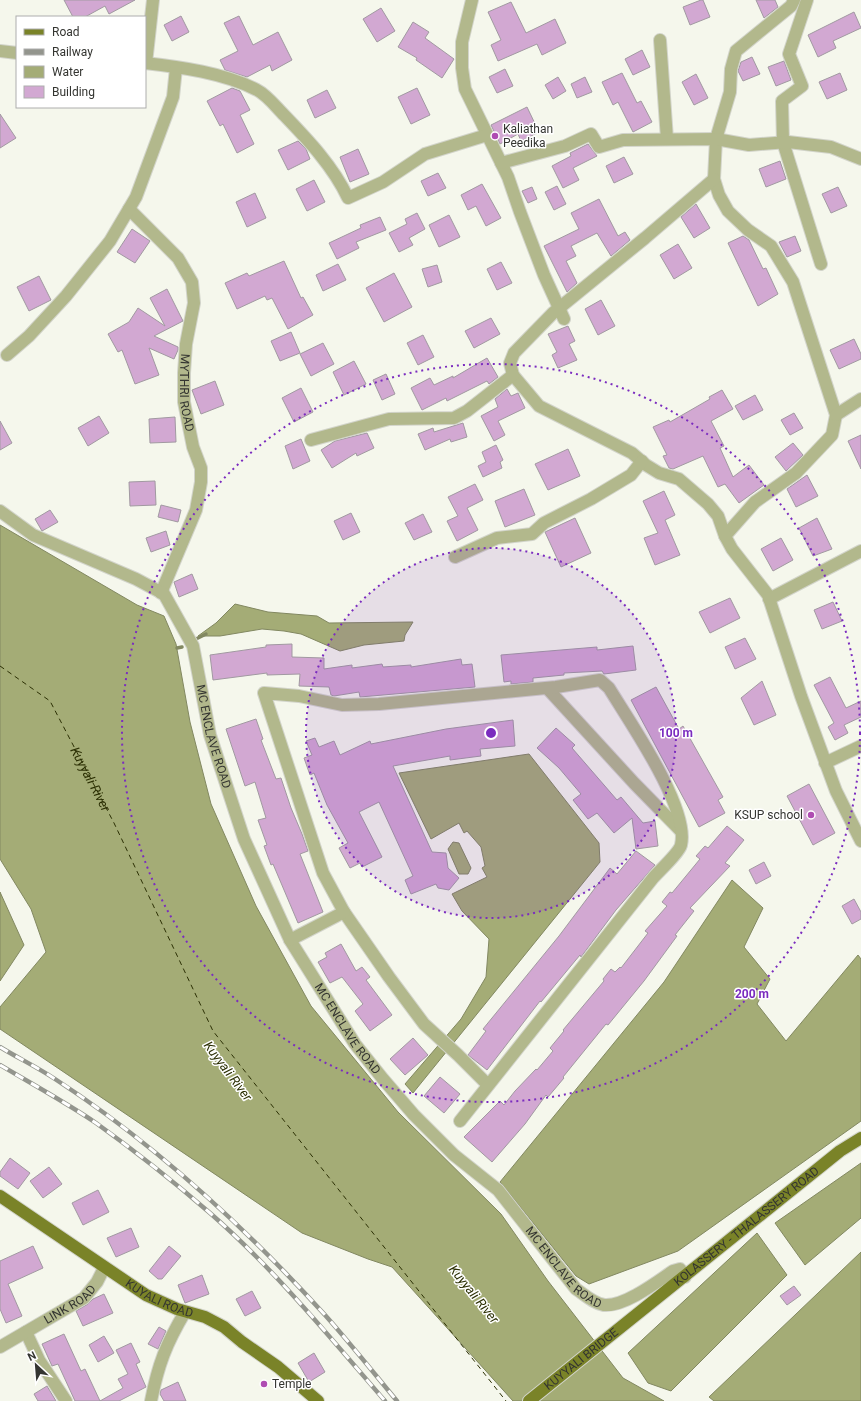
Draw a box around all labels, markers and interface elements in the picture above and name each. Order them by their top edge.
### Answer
legend [16,16,146,108]
text: Road [52,25,80,39]
text: Railway [52,45,93,59]
text: Water [52,65,83,79]
text: Building [52,85,95,99]
place label: Kaliathan Peedika [503,122,553,150]
marker: Kaliathan Peedika [490,131,500,141]
street label: MYTHRI ROAD [177,353,197,433]
street label: MC ENCLAVE ROAD [194,683,234,790]
centre of rings [484,726,498,740]
text: 100 m [659,726,693,740]
water label: Kuyyali River [68,744,114,814]
place label: KSUP school [734,808,803,822]
marker: KSUP school [806,810,816,820]
street label: MC ENCLAVE ROAD [312,981,384,1077]
text: 200 m [735,987,769,1001]
water label: Kuyyali River [201,1038,256,1104]
street label: KOLASSERY - THALASSERY ROAD [671,1164,822,1289]
street label: MC ENCLAVE ROAD [523,1224,604,1311]
water label: Kuyyali River [446,1262,502,1327]
street label: KUYALI ROAD [123,1276,195,1320]
street label: LINK ROAD [41,1282,99,1327]
street label: KUYYALI BRIDGE [541,1325,621,1393]
north arrow [16,1345,56,1385]
text: N [25,1349,38,1364]
place label: Temple [272,1377,312,1391]
marker: Temple [259,1379,269,1389]

